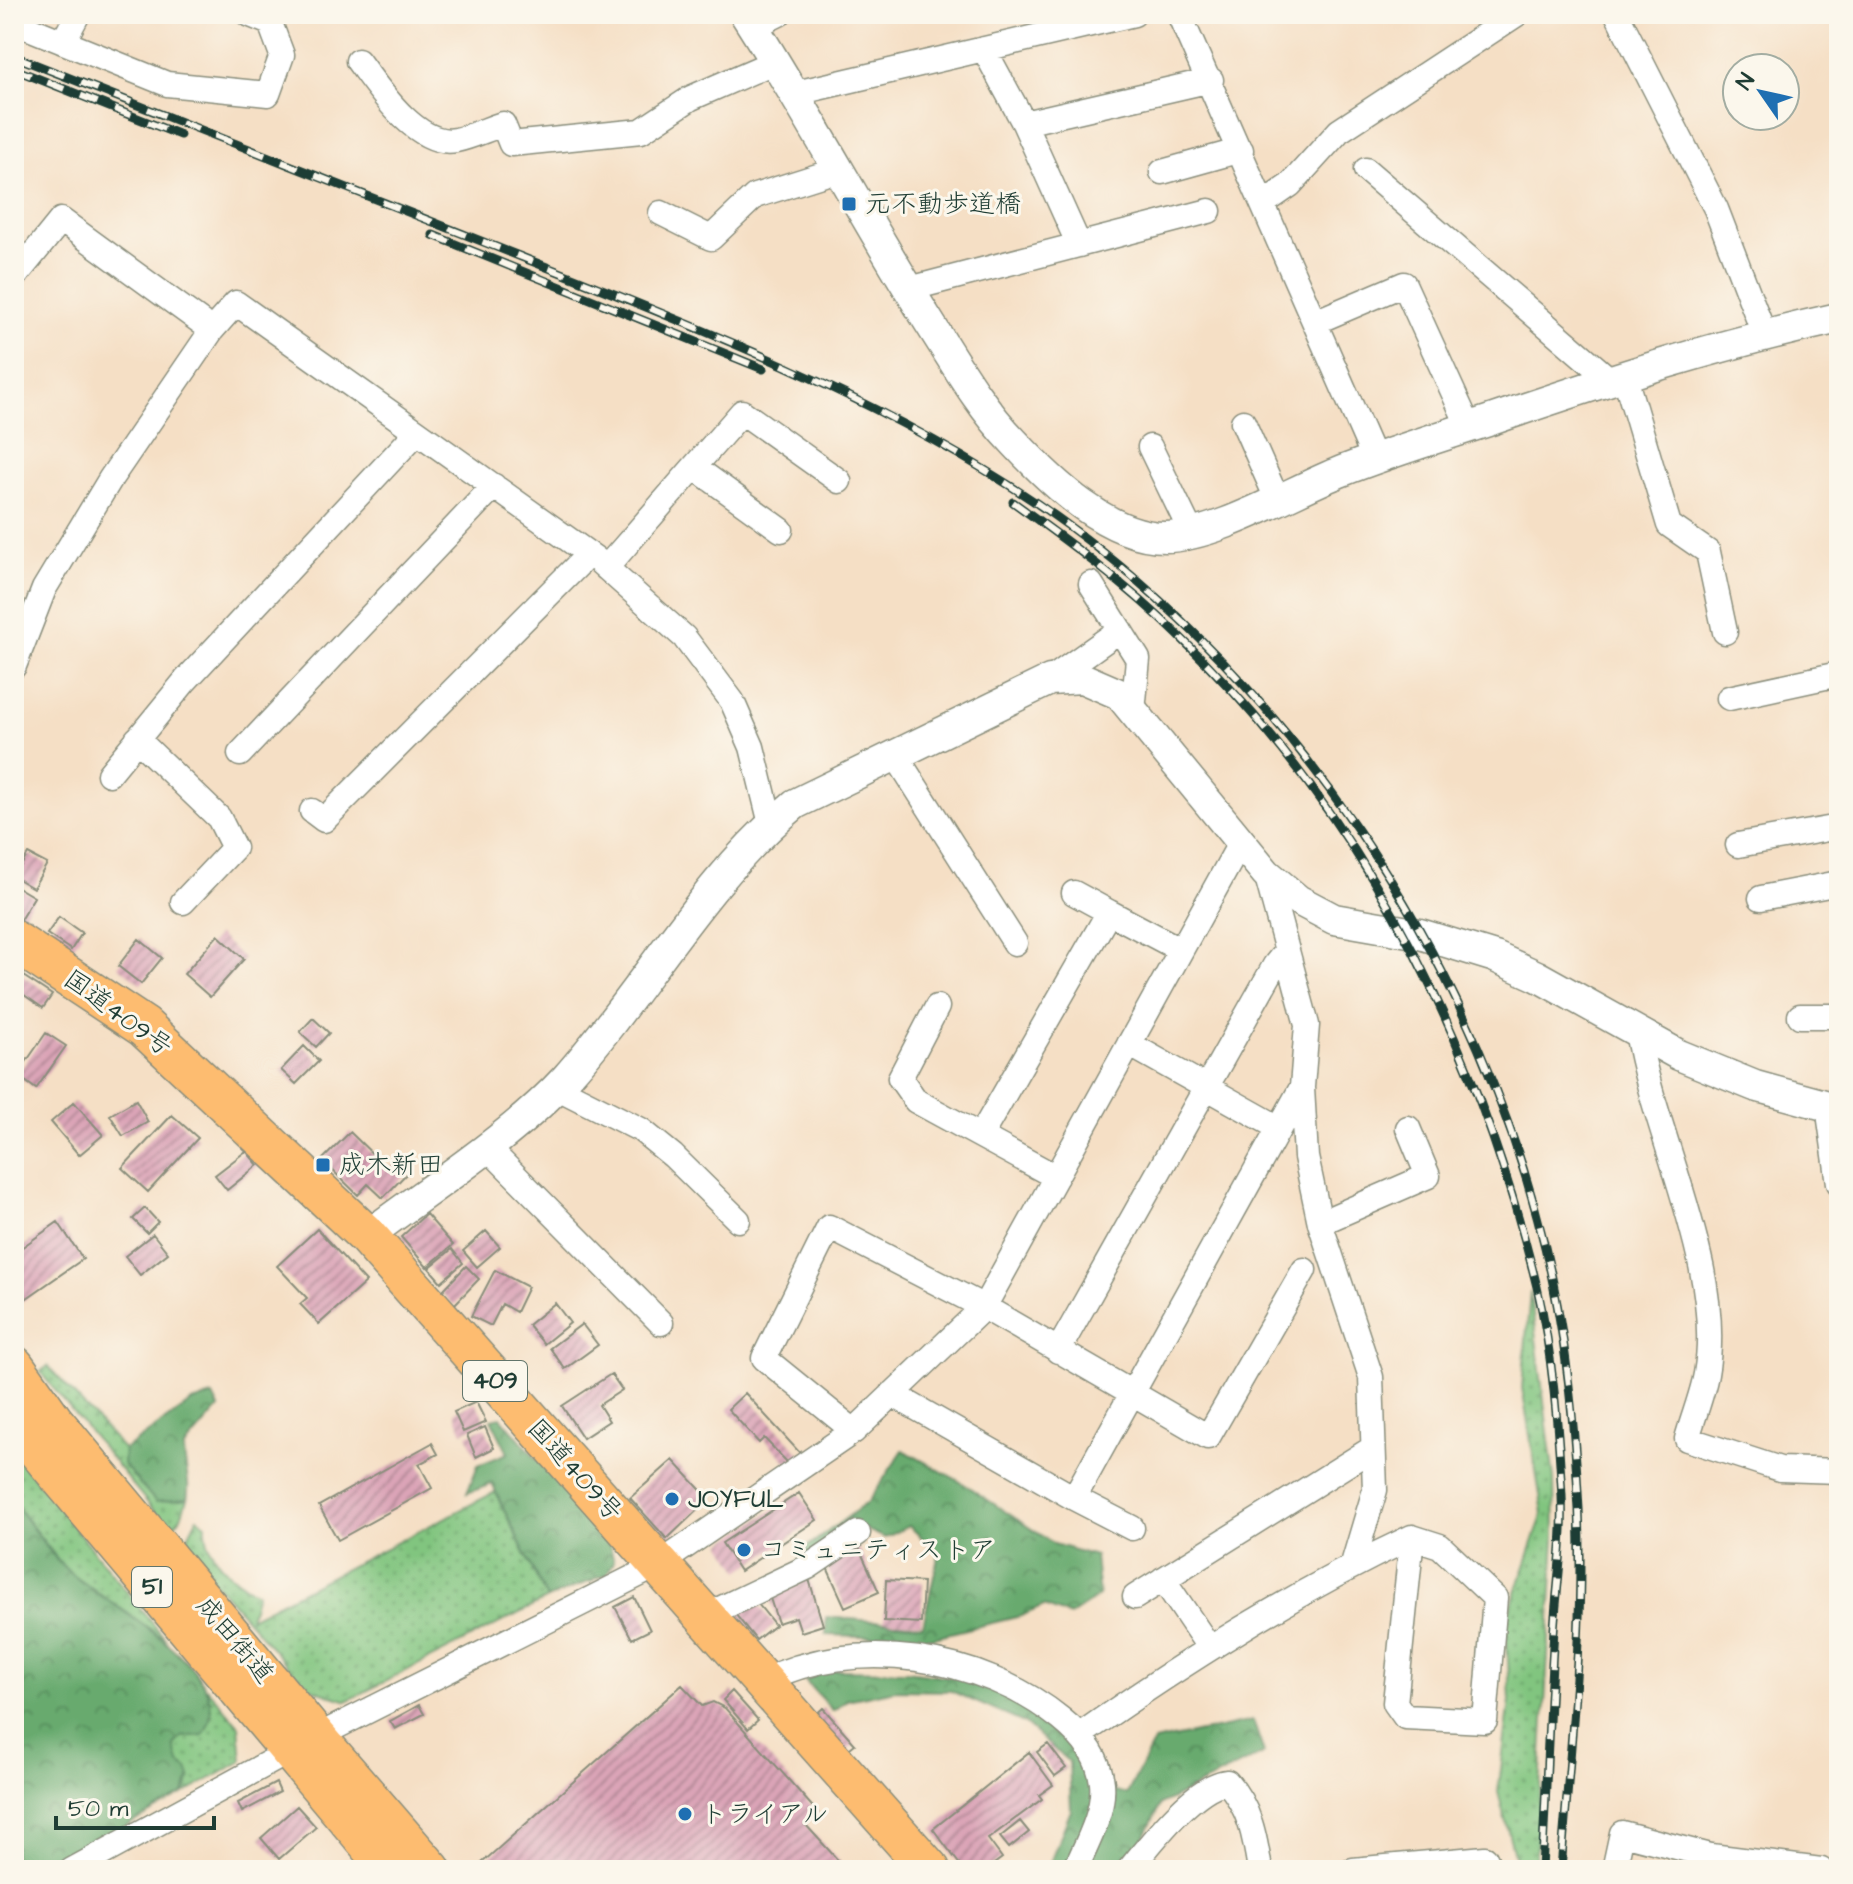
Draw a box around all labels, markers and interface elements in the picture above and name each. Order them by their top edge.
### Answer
north arrow [1721,52,1801,132]
text: N [1729,67,1762,96]
place label: 元不動歩道橋 [865,186,1021,222]
marker: 元不動歩道橋 [840,195,858,213]
street label: 国道409号 [56,961,180,1065]
place label: 成木新田 [339,1147,443,1183]
marker: 成木新田 [314,1156,332,1174]
road number: 409 [463,1361,527,1401]
street label: 国道409号 [519,1411,631,1529]
place label: JOYFUL [688,1481,784,1517]
marker: JOYFUL [663,1490,681,1508]
place label: コミュニティストア [760,1532,996,1568]
marker: コミュニティストア [735,1541,753,1559]
road number: 51 [132,1567,172,1607]
street label: 成田街道 [188,1589,282,1691]
scale bar [56,1780,214,1830]
text: 50 m [68,1792,129,1826]
place label: トライアル [701,1796,828,1832]
marker: トライアル [676,1805,694,1823]

